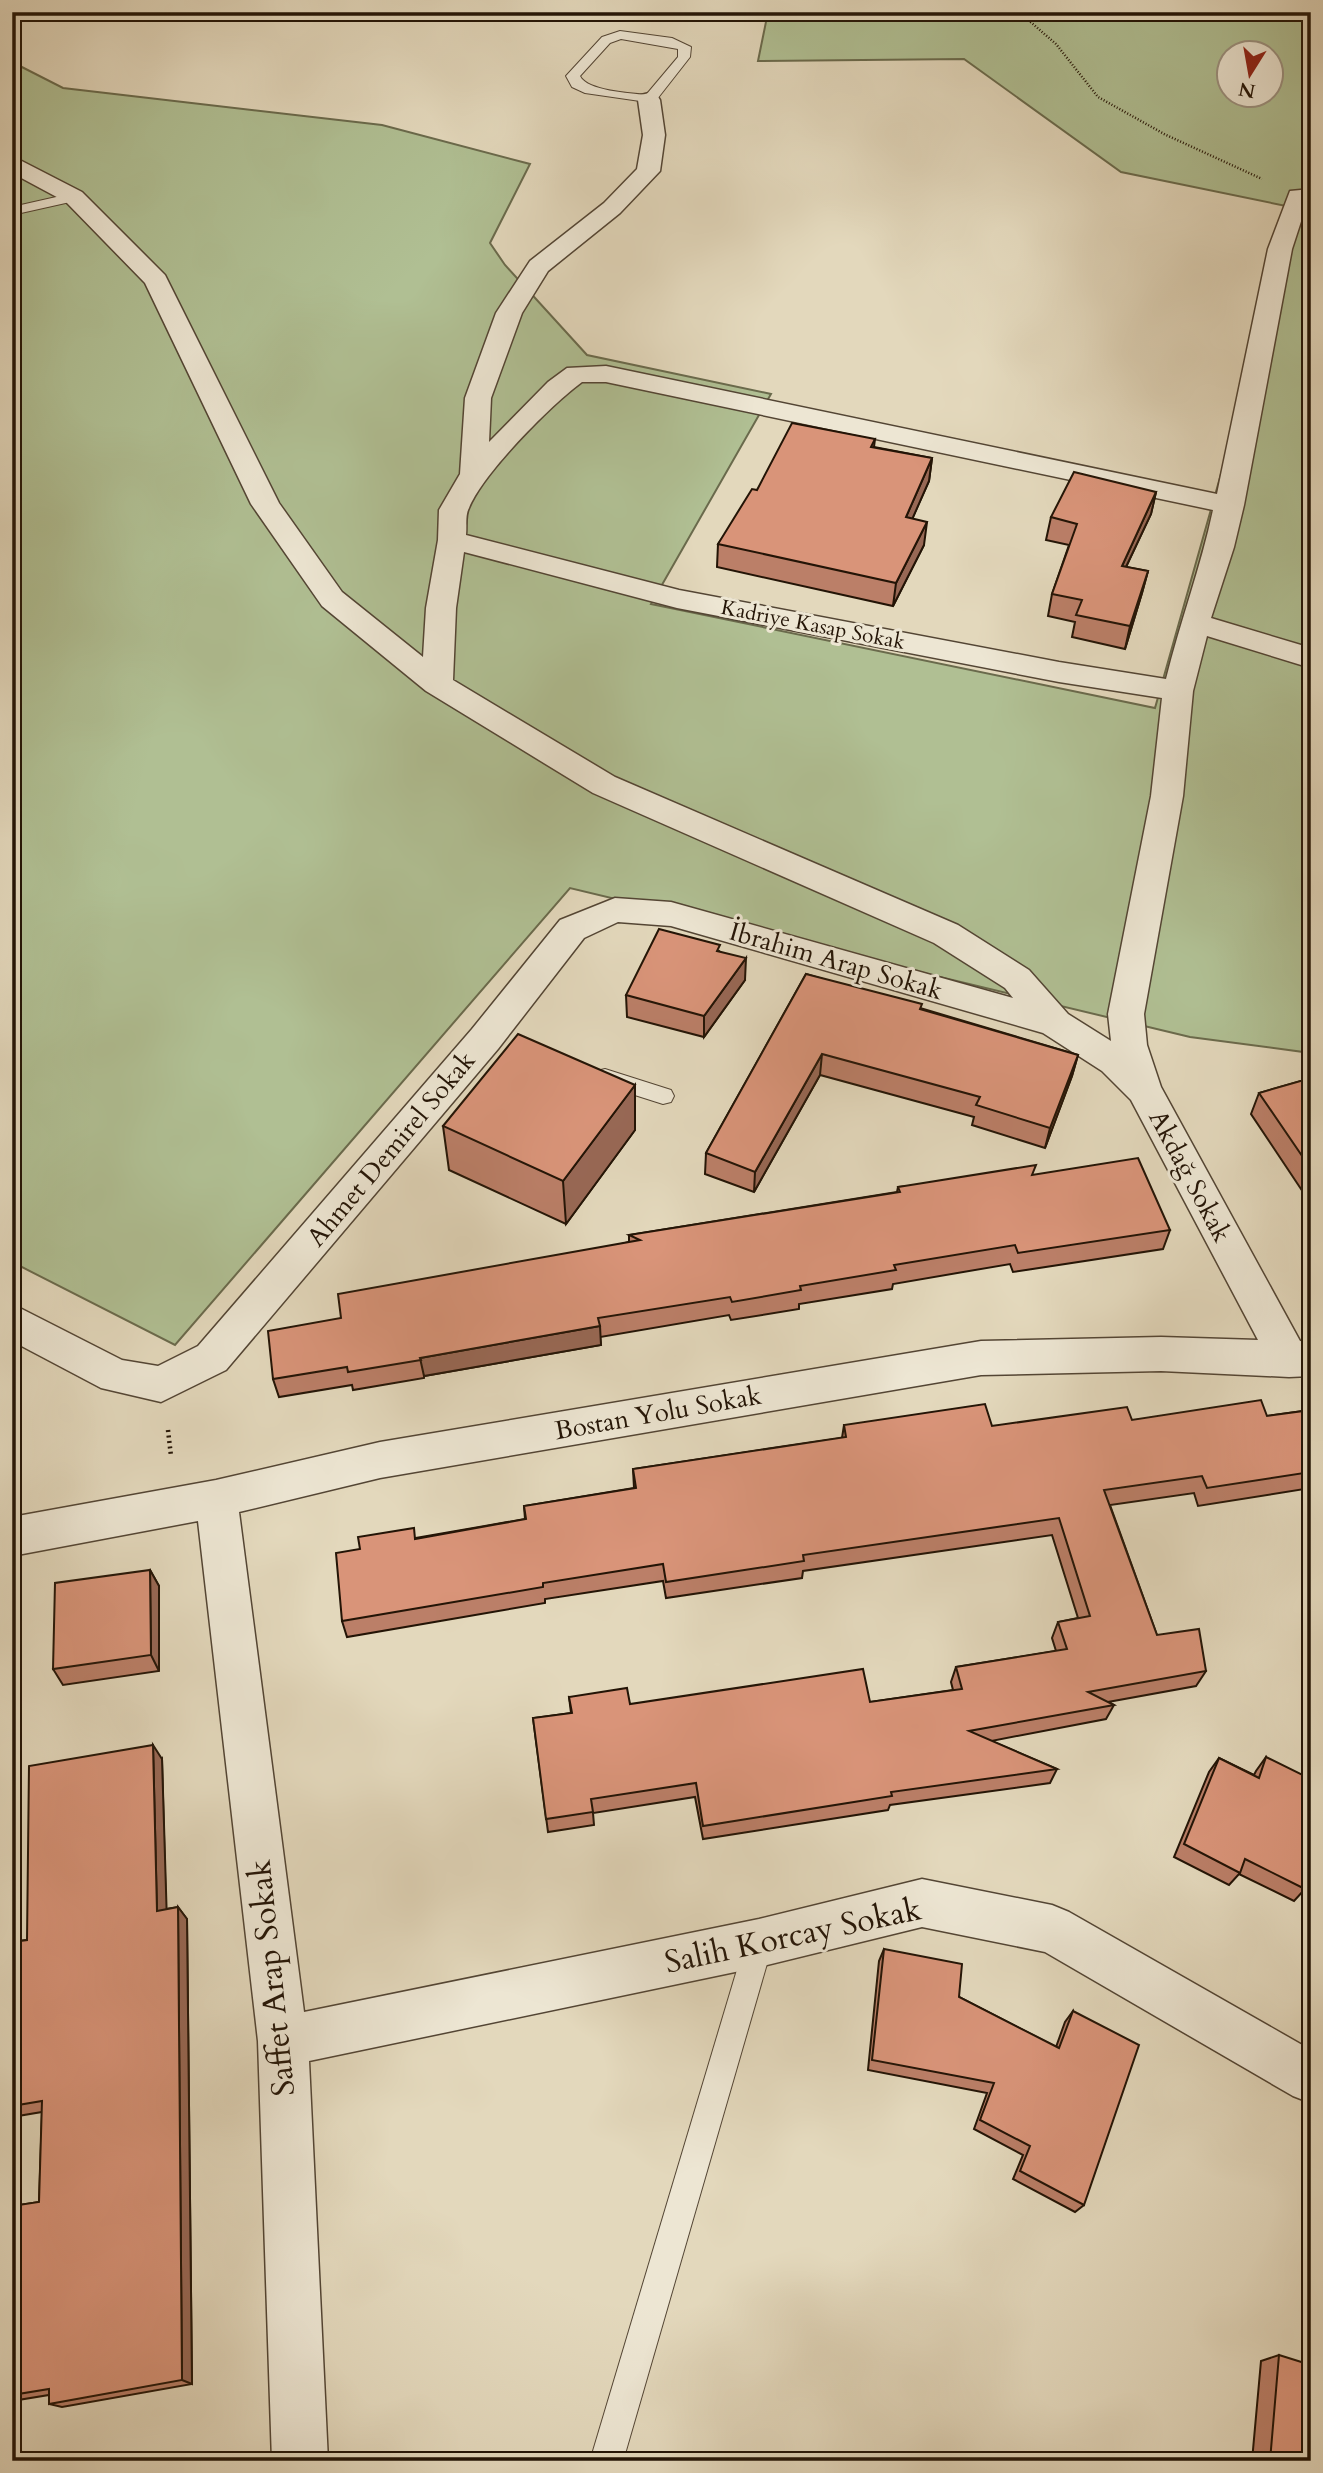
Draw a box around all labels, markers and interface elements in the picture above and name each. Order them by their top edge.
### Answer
north arrow [1214,38,1284,108]
text: N [1236,75,1258,104]
street label: Kadriye Kasap Sokak [719,593,908,657]
street label: İbrahim Arap Sokak [725,914,947,1008]
street label: Ahmet Demirel Sokak [299,1044,483,1254]
street label: Akdağ Sokak [1140,1104,1240,1248]
street label: Bostan Yolu Sokak [552,1378,764,1448]
street label: Saffet Arap Sokak [238,1858,306,2098]
street label: Salih Korcay Sokak [661,1887,925,1985]

